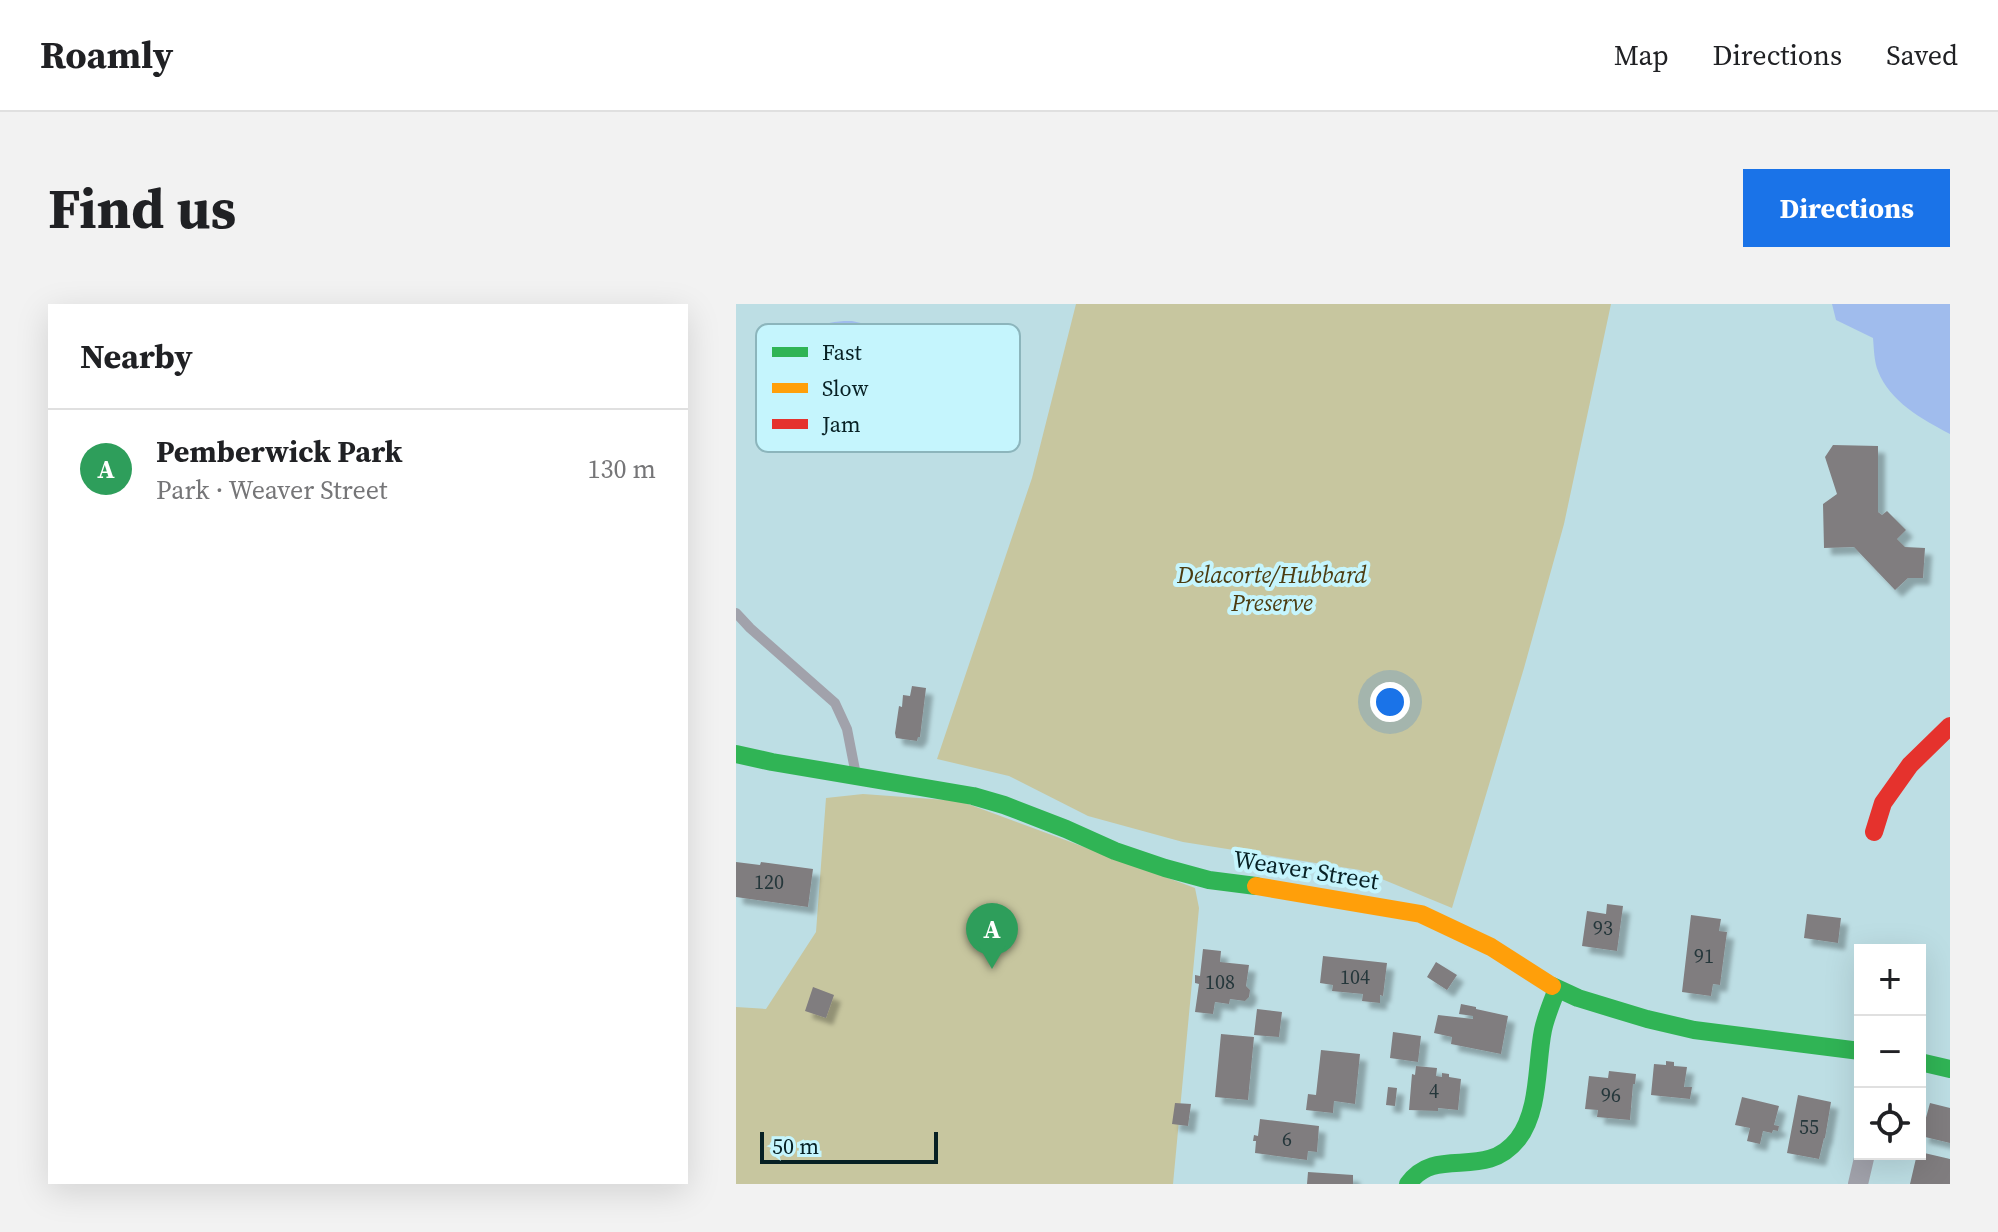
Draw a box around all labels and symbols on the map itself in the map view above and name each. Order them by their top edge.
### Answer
legend [756,324,1020,452]
text: Fast [822,337,863,367]
text: Slow [822,373,869,403]
text: Jam [821,409,861,439]
park label: Delacorte/Hubbard Preserve [1176,558,1367,619]
your location [1370,682,1410,722]
street label: Weaver Street [1231,842,1381,897]
house number: 120 [754,868,784,896]
pin: A [966,903,1018,969]
house number: 93 [1593,914,1613,942]
house number: 91 [1694,942,1714,970]
house number: 104 [1340,963,1370,991]
house number: 108 [1205,968,1235,996]
house number: 4 [1429,1077,1439,1105]
house number: 96 [1601,1081,1621,1109]
house number: 55 [1799,1113,1819,1141]
house number: 6 [1282,1125,1292,1153]
scale bar [760,1128,938,1164]

